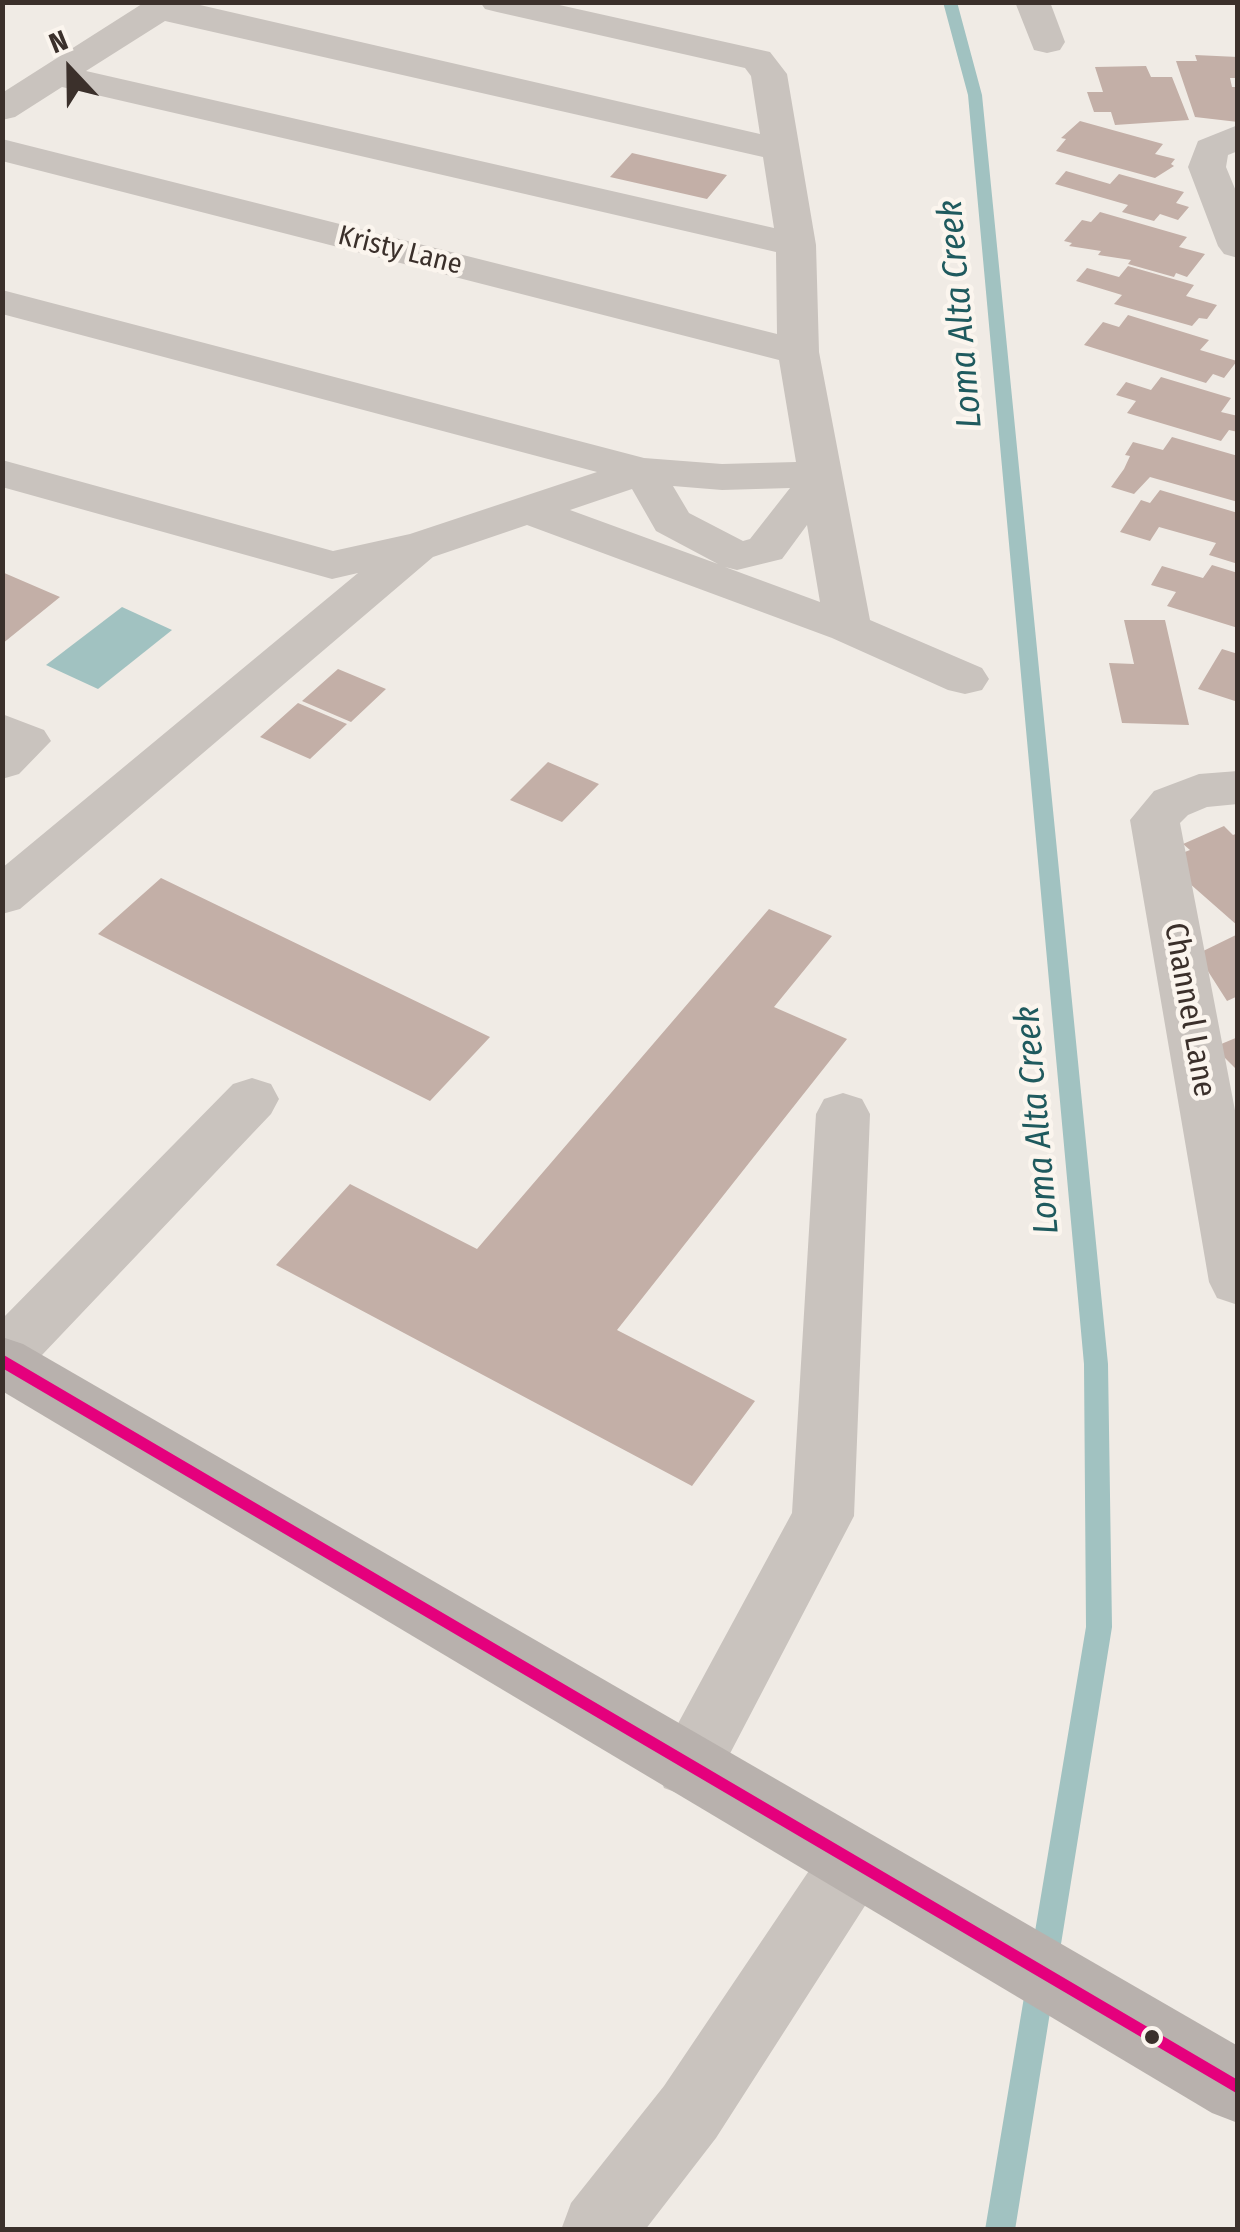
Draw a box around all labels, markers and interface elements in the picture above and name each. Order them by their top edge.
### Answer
north arrow [20,20,120,120]
text: N [45,23,73,60]
water label: Loma Alta Creek [930,198,992,430]
street label: Kristy Lane [335,219,465,283]
street label: Channel Lane [1155,920,1223,1100]
water label: Loma Alta Creek [1007,1004,1069,1236]
unlabelled marker [1142,2027,1162,2047]

